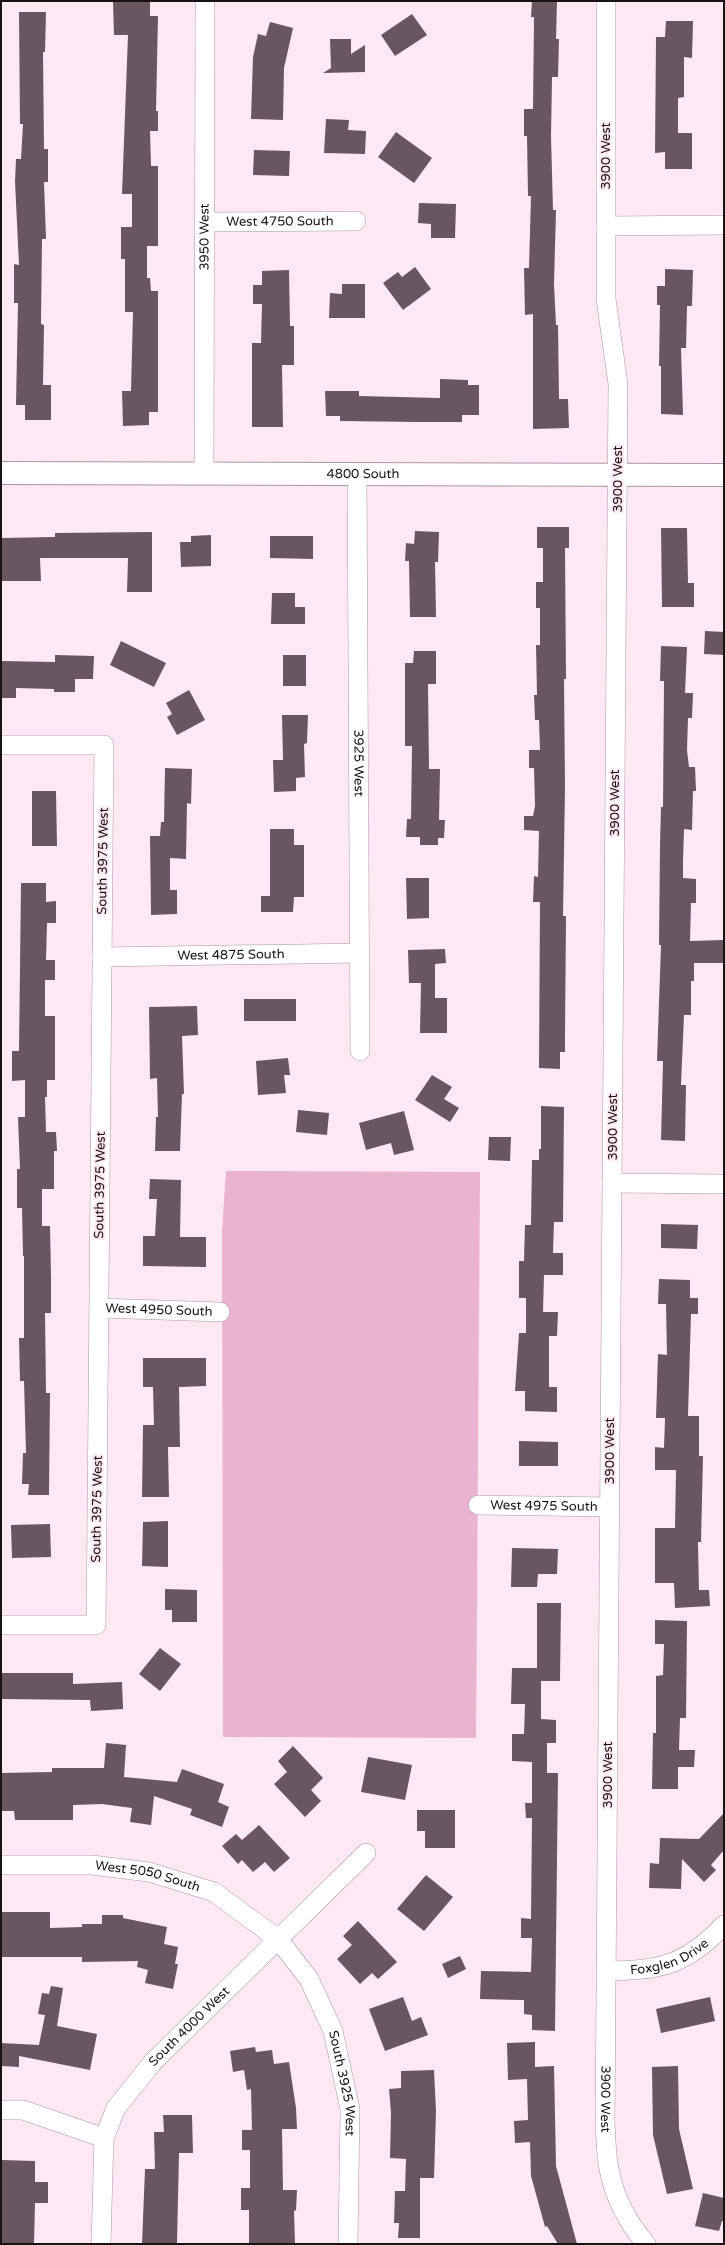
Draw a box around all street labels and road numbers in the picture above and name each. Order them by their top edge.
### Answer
street label: 3900 West [598,122,614,190]
street label: 3950 West [196,203,213,271]
street label: West 4750 South [226,213,334,230]
street label: 3900 West [610,445,626,513]
street label: 4800 South [327,466,399,482]
street label: 3925 West [350,729,367,797]
street label: 3900 West [607,769,623,837]
street label: South 3975 West [94,807,112,915]
street label: West 4875 South [177,946,285,964]
street label: 3900 West [605,1093,621,1161]
street label: South 3975 West [91,1131,109,1239]
street label: West 4950 South [105,1300,213,1320]
street label: 3900 West [602,1417,618,1485]
street label: South 3975 West [88,1455,106,1563]
street label: West 4975 South [490,1497,598,1515]
street label: 3900 West [600,1741,616,1809]
street label: West 5050 South [94,1857,202,1895]
street label: Foxglen Drive [630,1935,712,1978]
street label: South 4000 West [145,1983,233,2070]
street label: South 3925 West [325,2029,358,2136]
street label: 3900 West [597,2065,614,2133]

